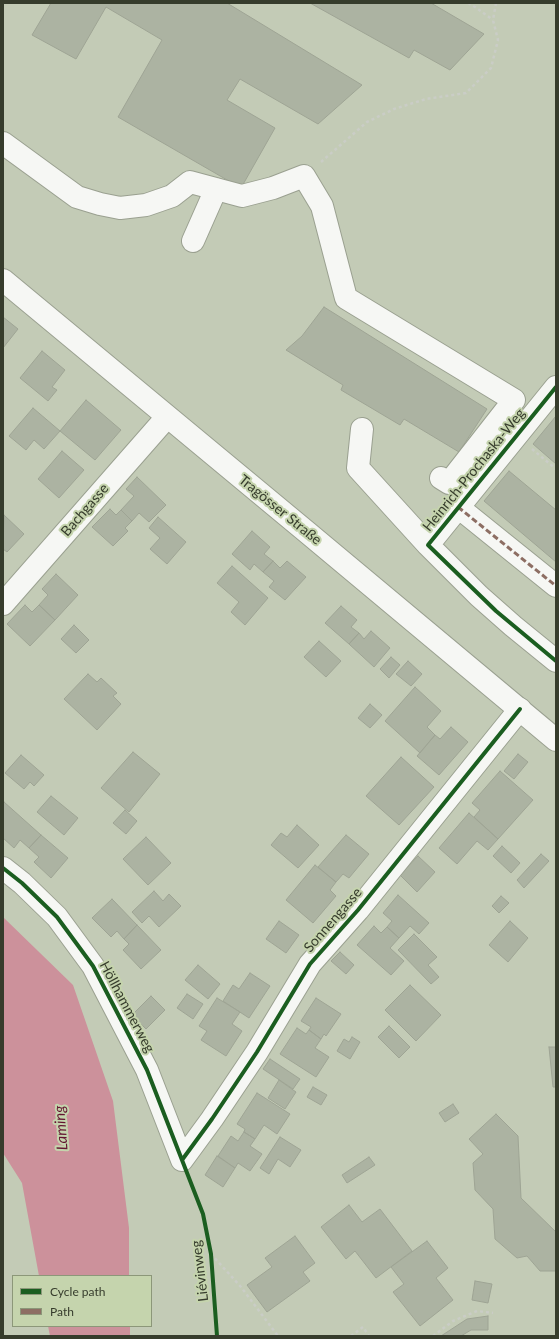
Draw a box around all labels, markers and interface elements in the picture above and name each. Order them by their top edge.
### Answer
street label: Heinrich-Prochaska-Weg [419,405,529,535]
street label: Tragösser Straße [235,471,325,549]
street label: Bachgasse [58,480,112,540]
street label: Sonnengasse [300,884,366,956]
street label: Höllhammerweg [96,959,158,1055]
water label: Laming [50,1105,72,1151]
street label: Liévinweg [188,1239,212,1303]
legend [12,1275,152,1327]
text: Cycle path [50,1284,105,1299]
text: Path [50,1304,74,1319]

